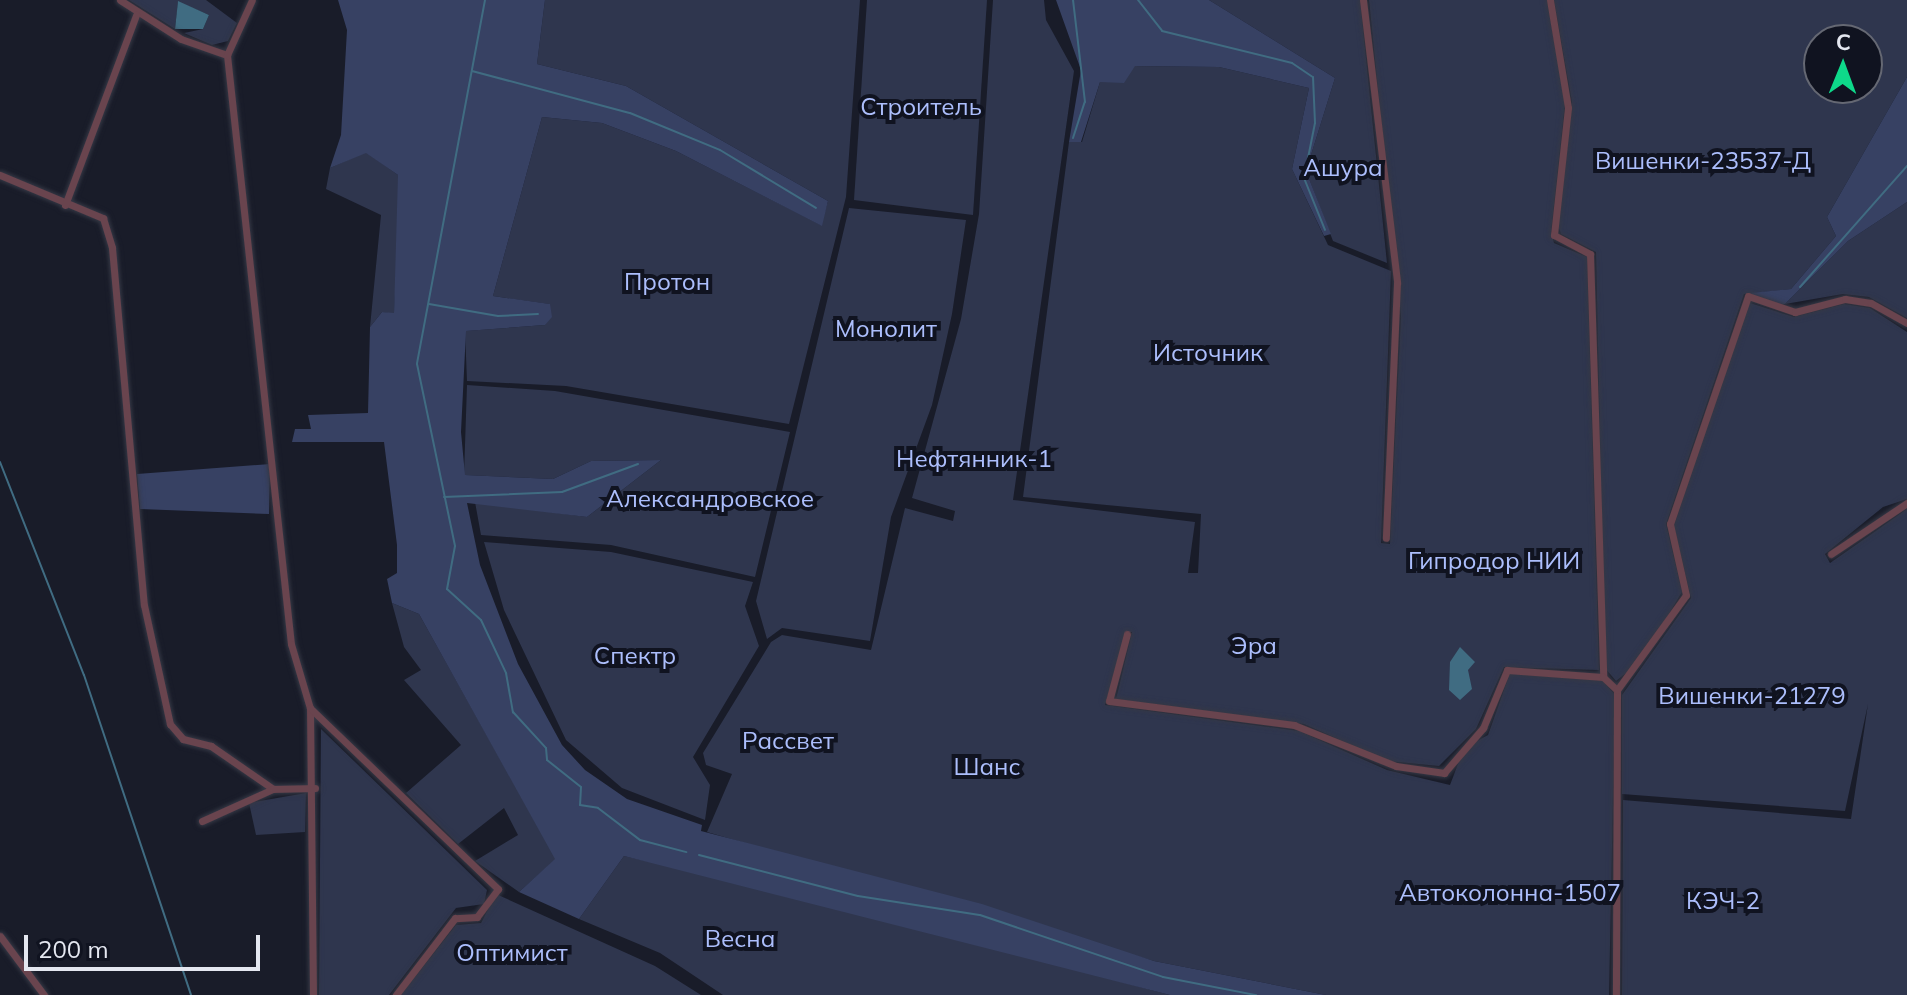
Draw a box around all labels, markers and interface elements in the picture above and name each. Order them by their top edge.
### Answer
north arrow [1803,24,1883,104]
text: С [1836,28,1851,56]
park label: Строитель [860,93,982,121]
park label: Вишенки-23537-Д [1595,147,1811,175]
park label: Ашура [1303,154,1383,182]
park label: Протон [624,268,710,296]
park label: Монолит [835,315,937,343]
park label: Источник [1153,339,1263,367]
park label: Нефтянник-1 [896,445,1052,473]
park label: Александровское [606,485,814,513]
park label: Гипродор НИИ [1408,547,1580,575]
park label: Эра [1231,632,1277,660]
park label: Спектр [594,642,676,670]
park label: Вишенки-21279 [1658,682,1846,710]
park label: Рассвет [742,727,834,755]
park label: Шанс [953,753,1021,781]
park label: Автоколонна-1507 [1399,879,1621,907]
park label: КЭЧ-2 [1686,887,1760,915]
scale bar [28,919,264,969]
park label: Весна [705,925,775,953]
text: 200 m [38,934,109,964]
park label: Оптимист [456,939,568,967]

